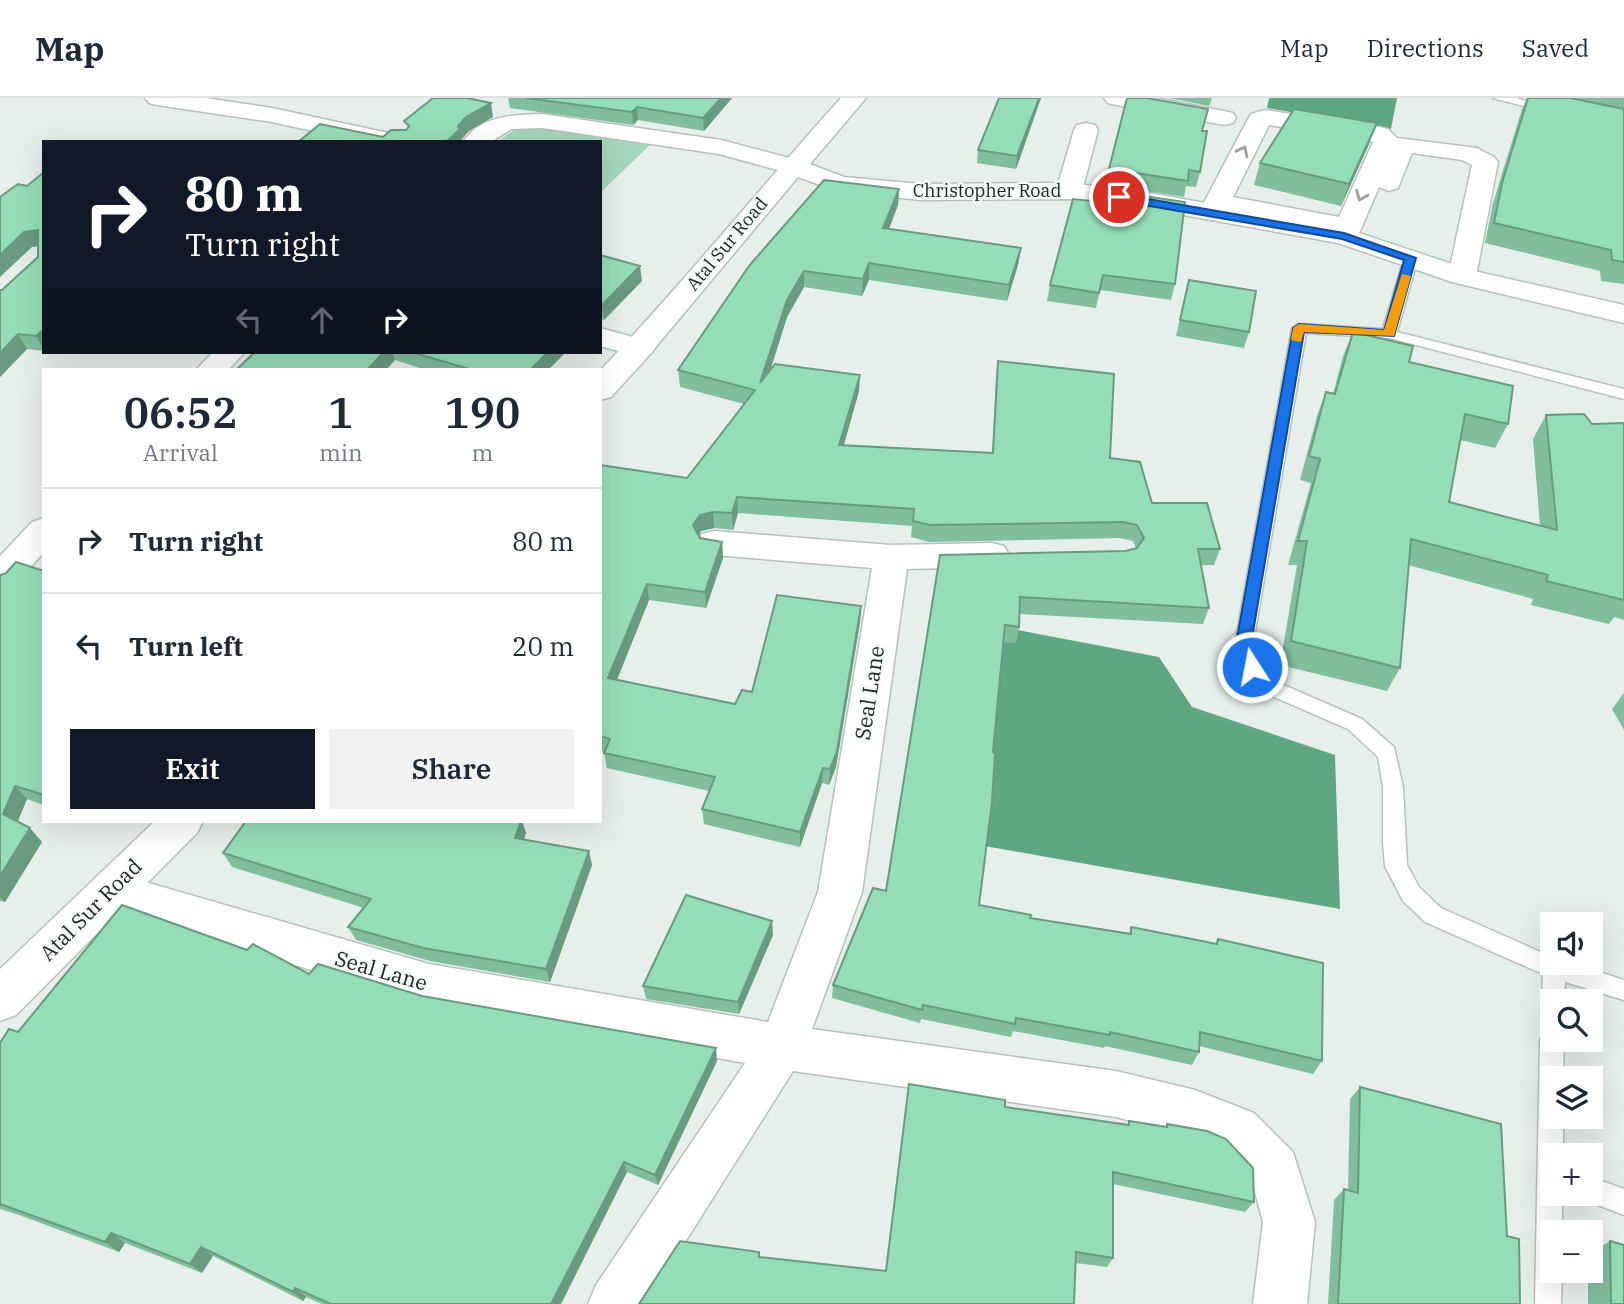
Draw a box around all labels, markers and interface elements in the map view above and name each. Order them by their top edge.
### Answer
text: Map [35,27,104,70]
text: Map [1280,32,1329,64]
text: Directions [1367,32,1484,64]
text: Saved [1522,32,1589,64]
one-way arrow [1235,146,1249,159]
text: 80 m [185,161,303,224]
pin [1089,167,1149,227]
icon: right [70,168,161,259]
icon: arrive [1100,178,1138,216]
street label: Christopher Road [913,179,1061,202]
one-way arrow [1355,189,1369,201]
street label: Atal Sur Road [681,192,772,295]
text: Turn right [185,223,340,265]
icon: left [230,301,268,339]
icon: ahead [303,301,341,339]
icon: right [376,301,414,339]
text: 06:52 [124,385,237,440]
text: 1 [328,385,353,440]
text: 190 [445,385,520,440]
text: Arrival [143,437,218,467]
text: min [319,437,363,467]
text: m [471,437,493,467]
icon: right [70,522,108,560]
text: Turn right [129,524,263,558]
text: 80 m [512,524,574,558]
icon: left [70,627,108,665]
text: Turn left [129,629,243,663]
text: 20 m [512,629,574,663]
position arrow [1215,630,1289,704]
street label: Seal Lane [848,644,890,742]
button: Exit [70,729,315,809]
button: Share [329,729,574,809]
street label: Atal Sur Road [33,852,148,966]
map controls [1540,912,1603,1283]
button: sound [1540,912,1603,975]
street label: Seal Lane [332,943,431,997]
button: search [1540,989,1603,1052]
button: layers [1540,1066,1603,1129]
button: + [1540,1143,1603,1206]
button: − [1540,1220,1603,1283]

